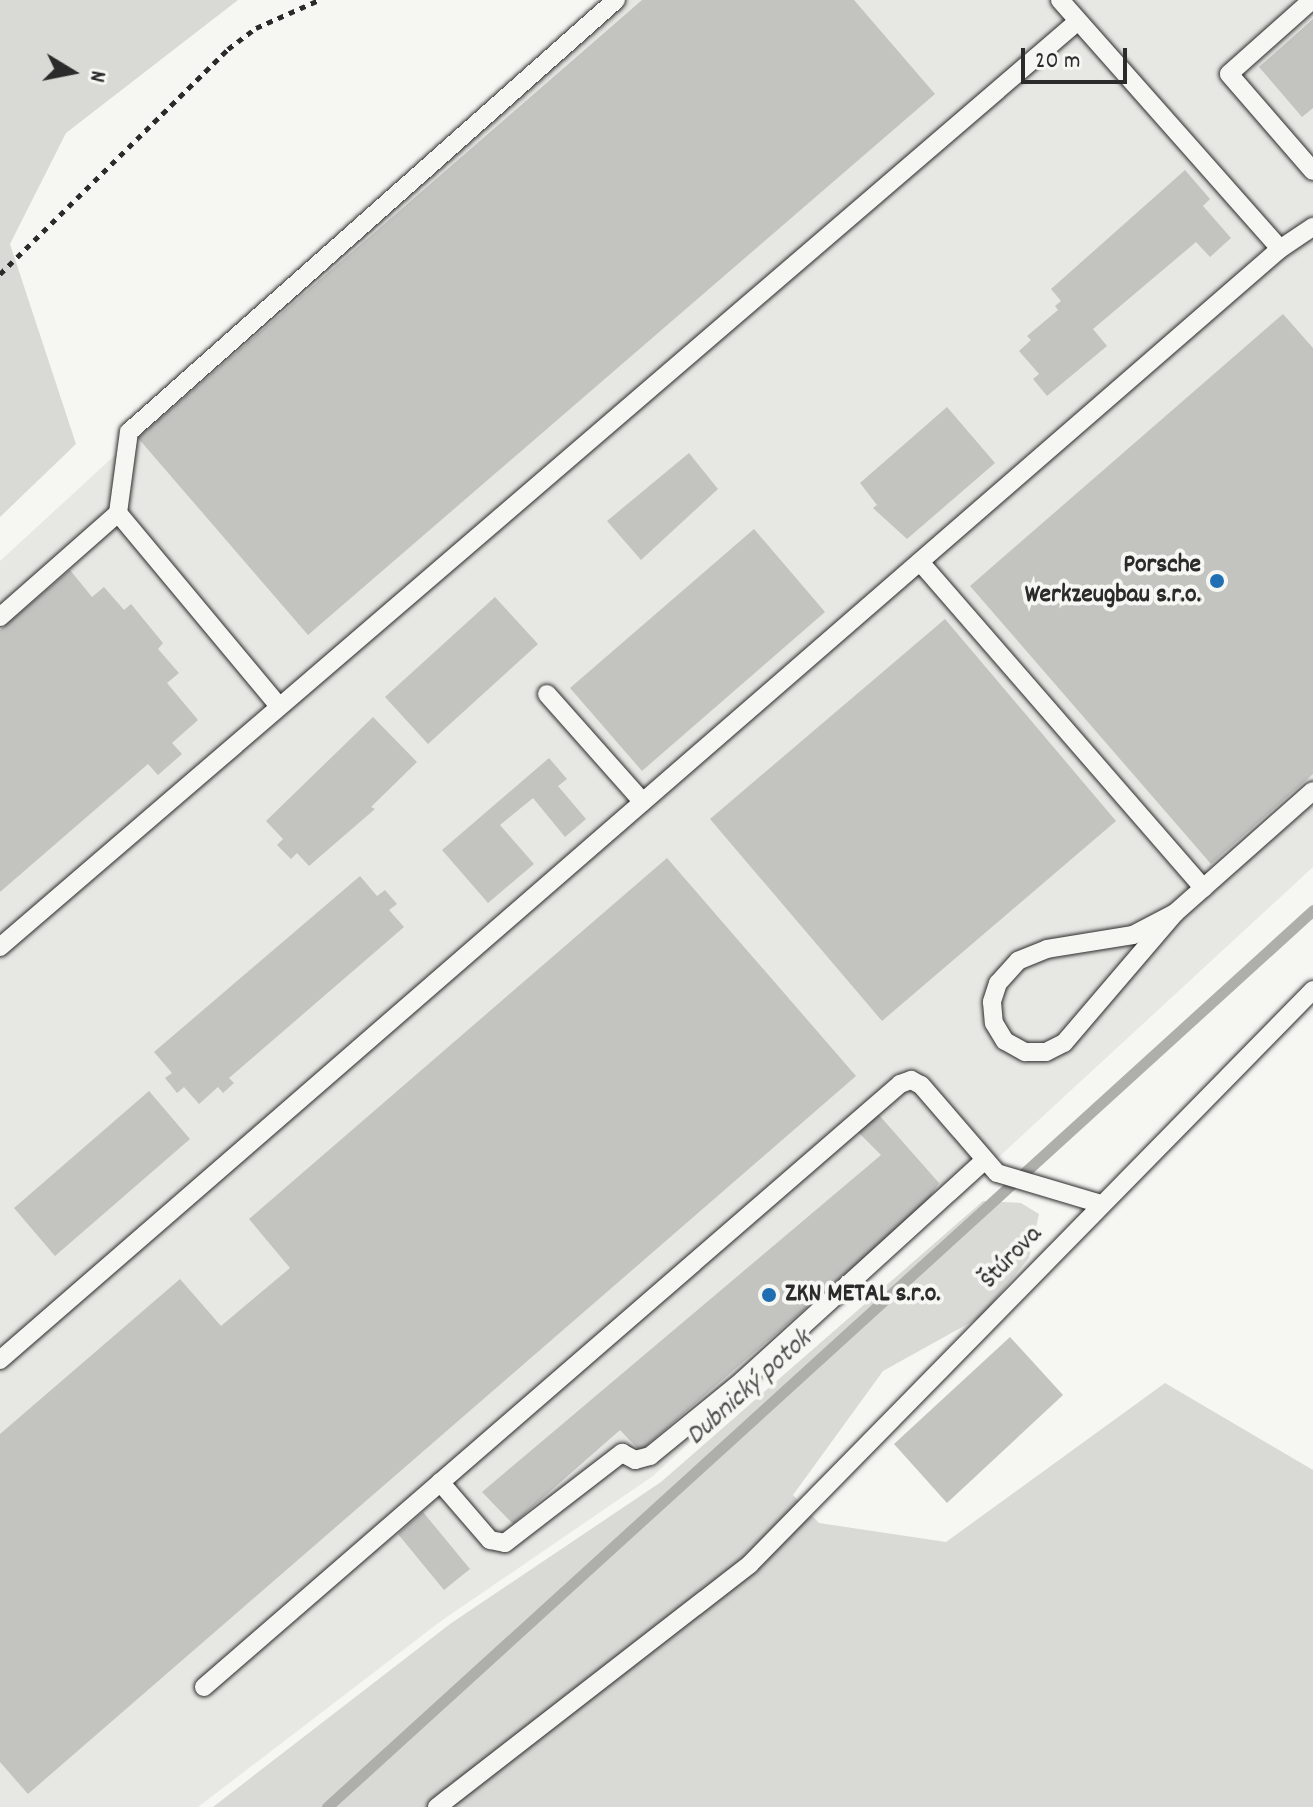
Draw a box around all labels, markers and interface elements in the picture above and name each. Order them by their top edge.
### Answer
north arrow [32,32,112,112]
scale bar [1025,32,1131,82]
text: 20 m [1035,45,1081,79]
text: N [80,68,112,84]
place label: Porsche Werkzeugbau s.r.o. [1025,550,1201,612]
marker: Porsche Werkzeugbau s.r.o. [1208,572,1226,590]
street label: Štúrova [974,1220,1050,1296]
place label: ZKN METAL s.r.o. [785,1279,941,1311]
marker: ZKN METAL s.r.o. [760,1286,778,1304]
water label: Dubnický potok [680,1324,820,1454]

